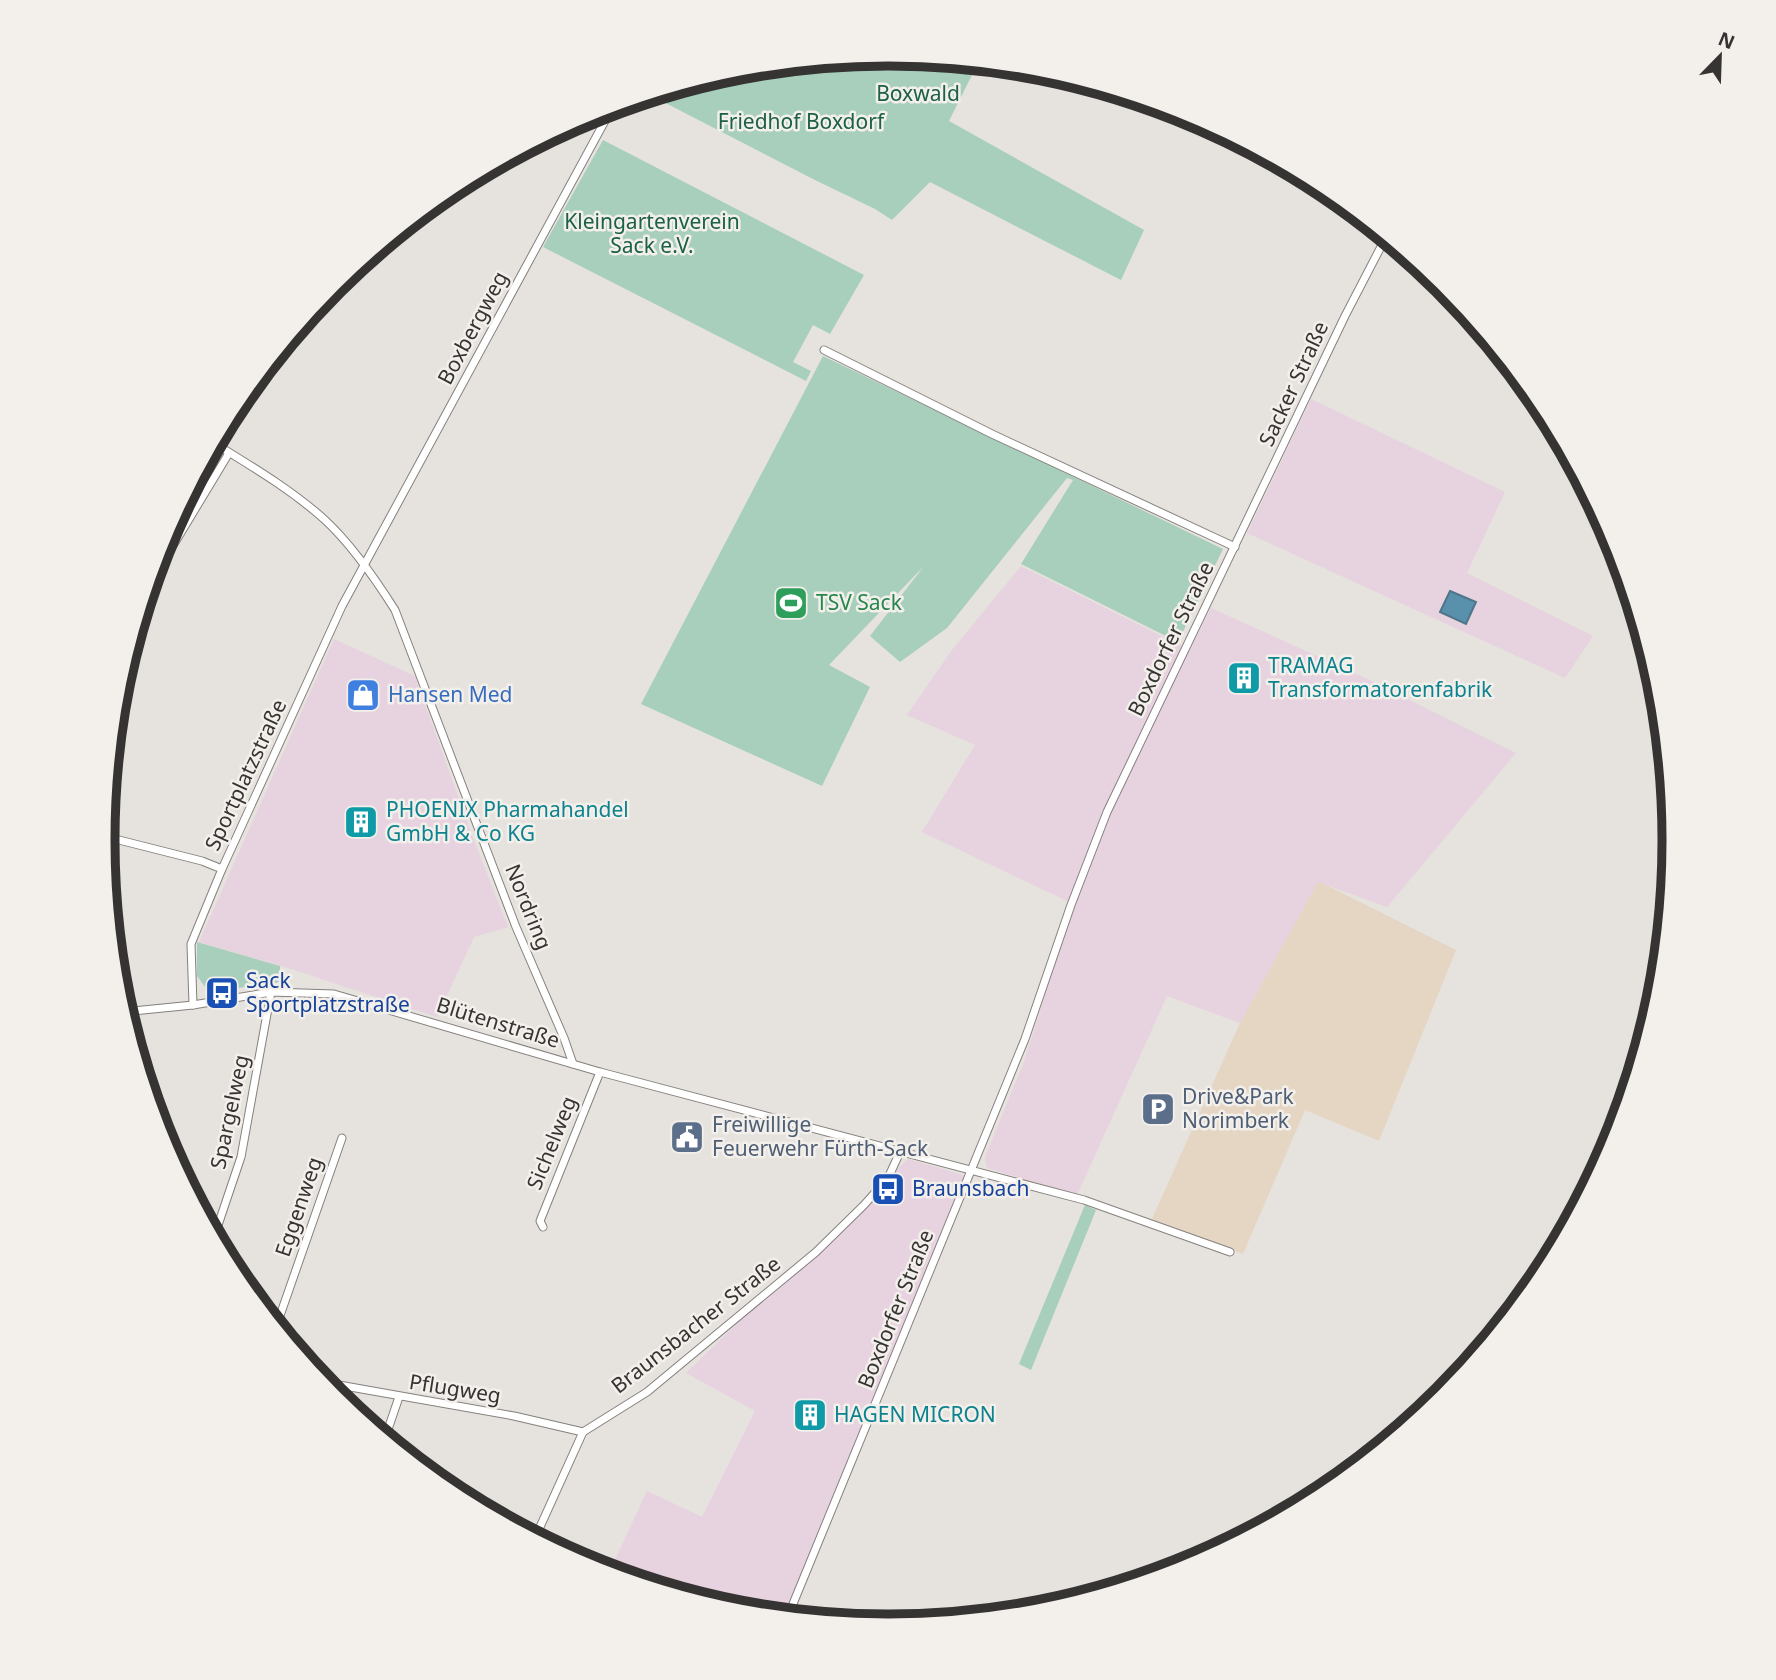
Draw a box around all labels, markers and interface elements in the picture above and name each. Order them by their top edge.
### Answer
north arrow [1685,21,1755,91]
text: N [1714,25,1739,55]
park label: Boxwald [876,79,960,107]
park label: Friedhof Boxdorf [718,107,886,135]
park label: Kleingartenverein Sack e.V. [564,207,740,259]
street label: Boxbergweg [431,266,514,389]
street label: Sacker Straße [1252,317,1334,451]
street label: Boxdorfer Straße [1121,557,1220,720]
sports icon: TSV Sack [772,584,810,622]
place label: TSV Sack [816,588,903,616]
place label: TRAMAG Transformatorenfabrik [1268,651,1493,703]
building icon: TRAMAG Transformatorenfabrik [1225,659,1263,697]
shop icon: Hansen Med [344,676,382,714]
place label: Hansen Med [388,680,512,708]
street label: Sportplatzstraße [198,694,292,855]
place label: PHOENIX Pharmahandel GmbH & Co KG [386,795,629,847]
building icon: PHOENIX Pharmahandel GmbH & Co KG [342,803,380,841]
street label: Nordring [499,860,559,954]
place label: Sack Sportplatzstraße [246,966,410,1018]
bus stop icon: Sack Sportplatzstraße [203,974,241,1012]
street label: Blütenstraße [433,990,563,1054]
street label: Spargelweg [203,1052,255,1172]
place label: Drive&Park Norimberk [1182,1082,1294,1134]
parking icon: Drive&Park Norimberk [1139,1090,1177,1128]
street label: Sichelweg [520,1092,583,1194]
place label: Freiwillige Feuerwehr Fürth-Sack [712,1110,929,1162]
public building icon: Freiwillige Feuerwehr Fürth-Sack [668,1118,706,1156]
street label: Eggenweg [268,1153,328,1260]
bus stop icon: Braunsbach [869,1170,907,1208]
place label: Braunsbach [912,1174,1029,1202]
street label: Boxdorfer Straße [851,1225,940,1392]
street label: Braunsbacher Straße [605,1249,786,1399]
street label: Pflugweg [407,1367,503,1409]
building icon: HAGEN MICRON [791,1396,829,1434]
place label: HAGEN MICRON [834,1400,996,1428]

